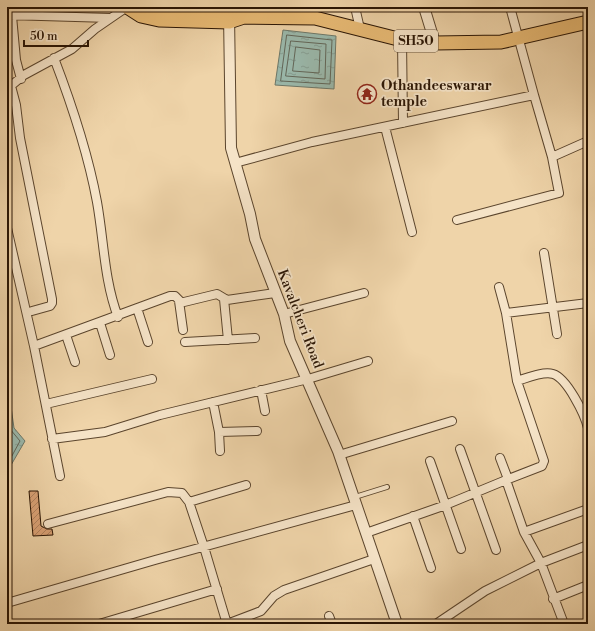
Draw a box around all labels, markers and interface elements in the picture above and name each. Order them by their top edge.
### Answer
scale bar [24,22,88,48]
text: 50 m [30,29,58,44]
road number: SH50 [394,30,438,52]
place label: Othandeeswarar temple [381,77,492,111]
temple icon: Othandeeswarar temple [356,83,378,105]
street label: Kavalcheri Road [273,267,327,371]

